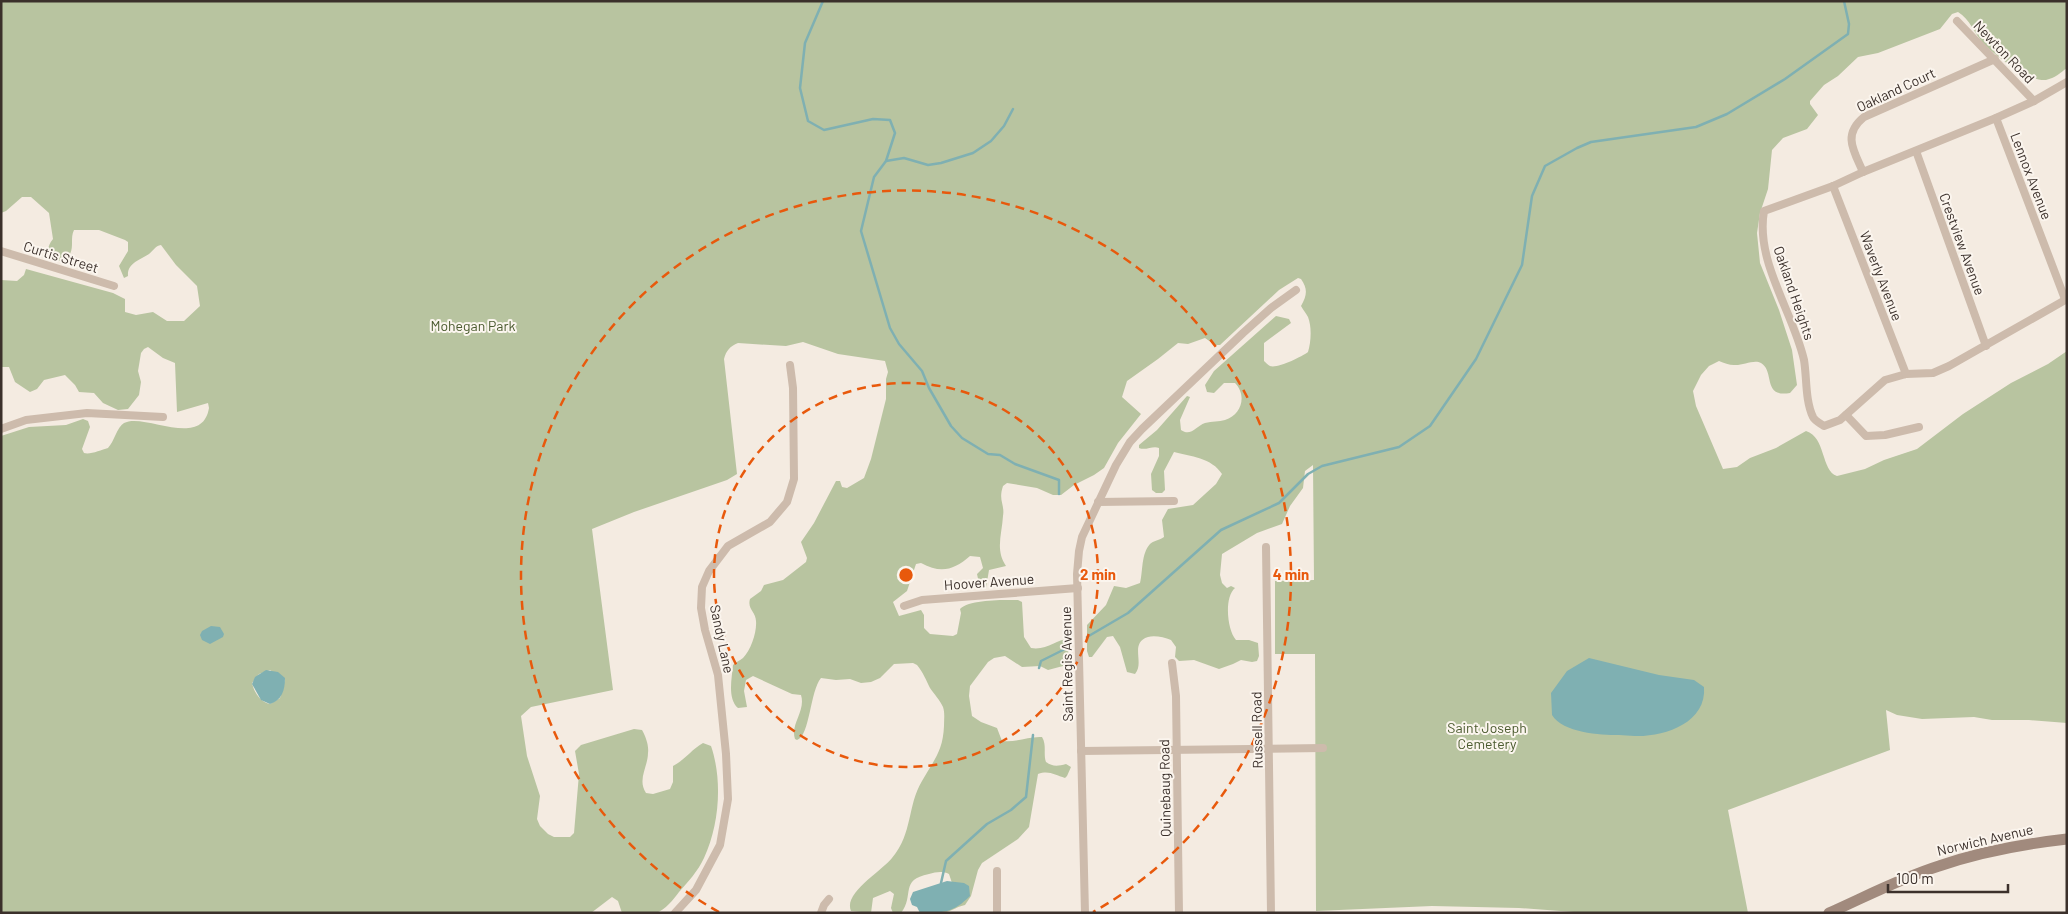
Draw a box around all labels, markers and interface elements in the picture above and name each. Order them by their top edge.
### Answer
street label: Newton Road [1970,17,2038,87]
street label: Oakland Court [1854,64,1938,115]
street label: Lennox Avenue [2007,130,2056,222]
street label: Crestview Avenue [1936,190,1989,297]
street label: Waverly Avenue [1857,229,1906,323]
street label: Curtis Street [21,237,101,276]
street label: Oakland Heights [1770,244,1819,342]
park label: Mohegan Park [430,317,516,334]
text: 2 min [1080,565,1116,583]
text: 4 min [1273,565,1309,583]
centre of rings [897,566,915,584]
street label: Hoover Avenue [943,570,1035,593]
street label: Sandy Lane [707,603,738,675]
street label: Saint Regis Avenue [1057,606,1076,722]
street label: Russell Road [1247,691,1266,769]
park label: Saint Joseph Cemetery [1447,719,1527,752]
street label: Quinebaug Road [1155,739,1174,837]
street label: Norwich Avenue [1935,820,2035,859]
scale bar [1888,862,2008,894]
text: 100 m [1896,869,1934,887]

